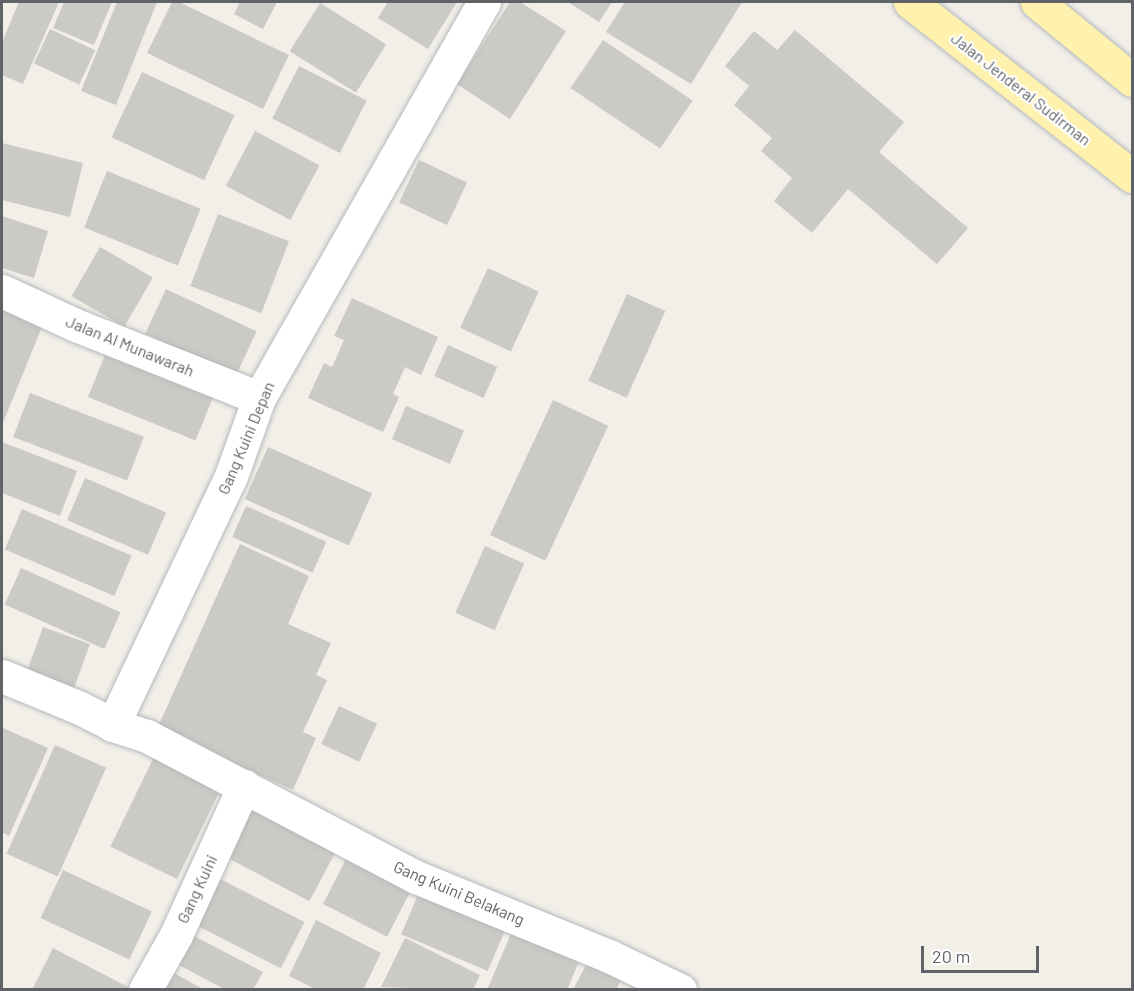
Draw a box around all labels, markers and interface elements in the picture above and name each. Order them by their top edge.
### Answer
street label: Jalan Jenderal Sudirman [947,28,1095,150]
street label: Jalan Al Munawarah [63,312,197,380]
street label: Gang Kuini Depan [214,379,278,497]
street label: Gang Kuini [173,852,221,926]
street label: Gang Kuini Belakang [391,857,527,929]
scale bar [924,934,1042,972]
text: 20 m [932,945,970,967]

